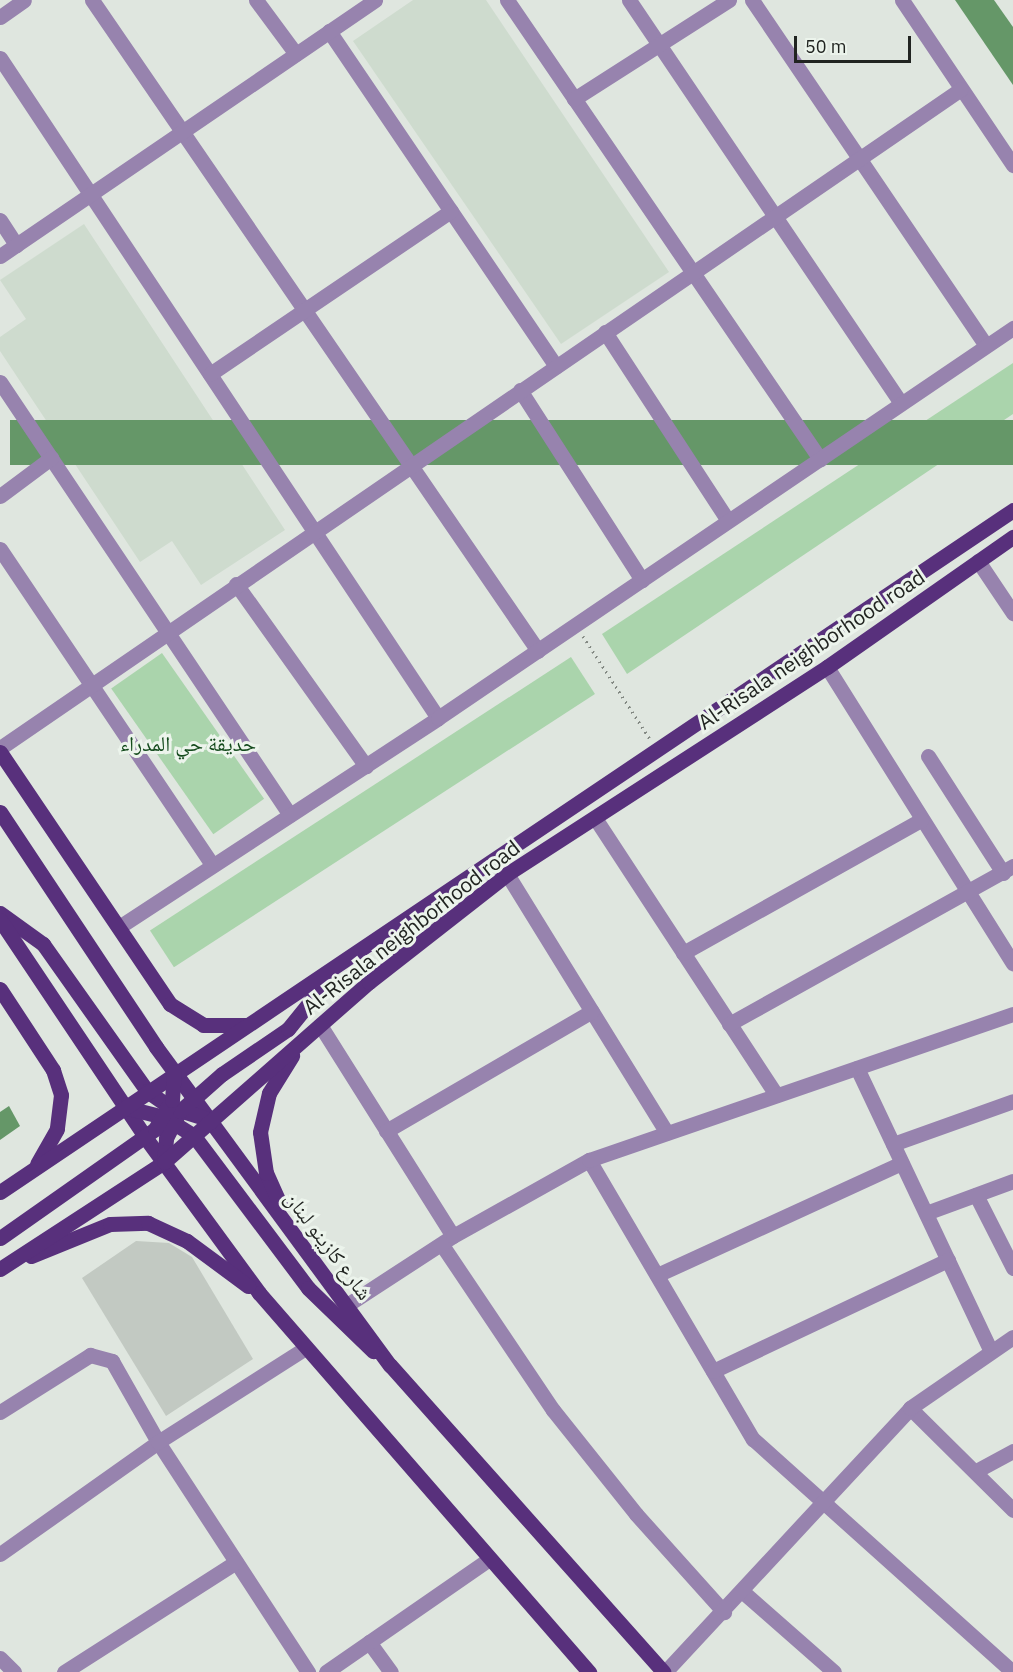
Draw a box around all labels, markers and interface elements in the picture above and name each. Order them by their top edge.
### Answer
scale bar [797,24,914,62]
text: 50 m [805,35,847,58]
street label: Al-Risala neighborhood road [693,564,929,734]
park label: حديقة حي المدراء [120,730,256,756]
street label: Al-Risala neighborhood road [298,835,524,1019]
street label: شارع كازينو لبنان [280,1186,378,1304]

